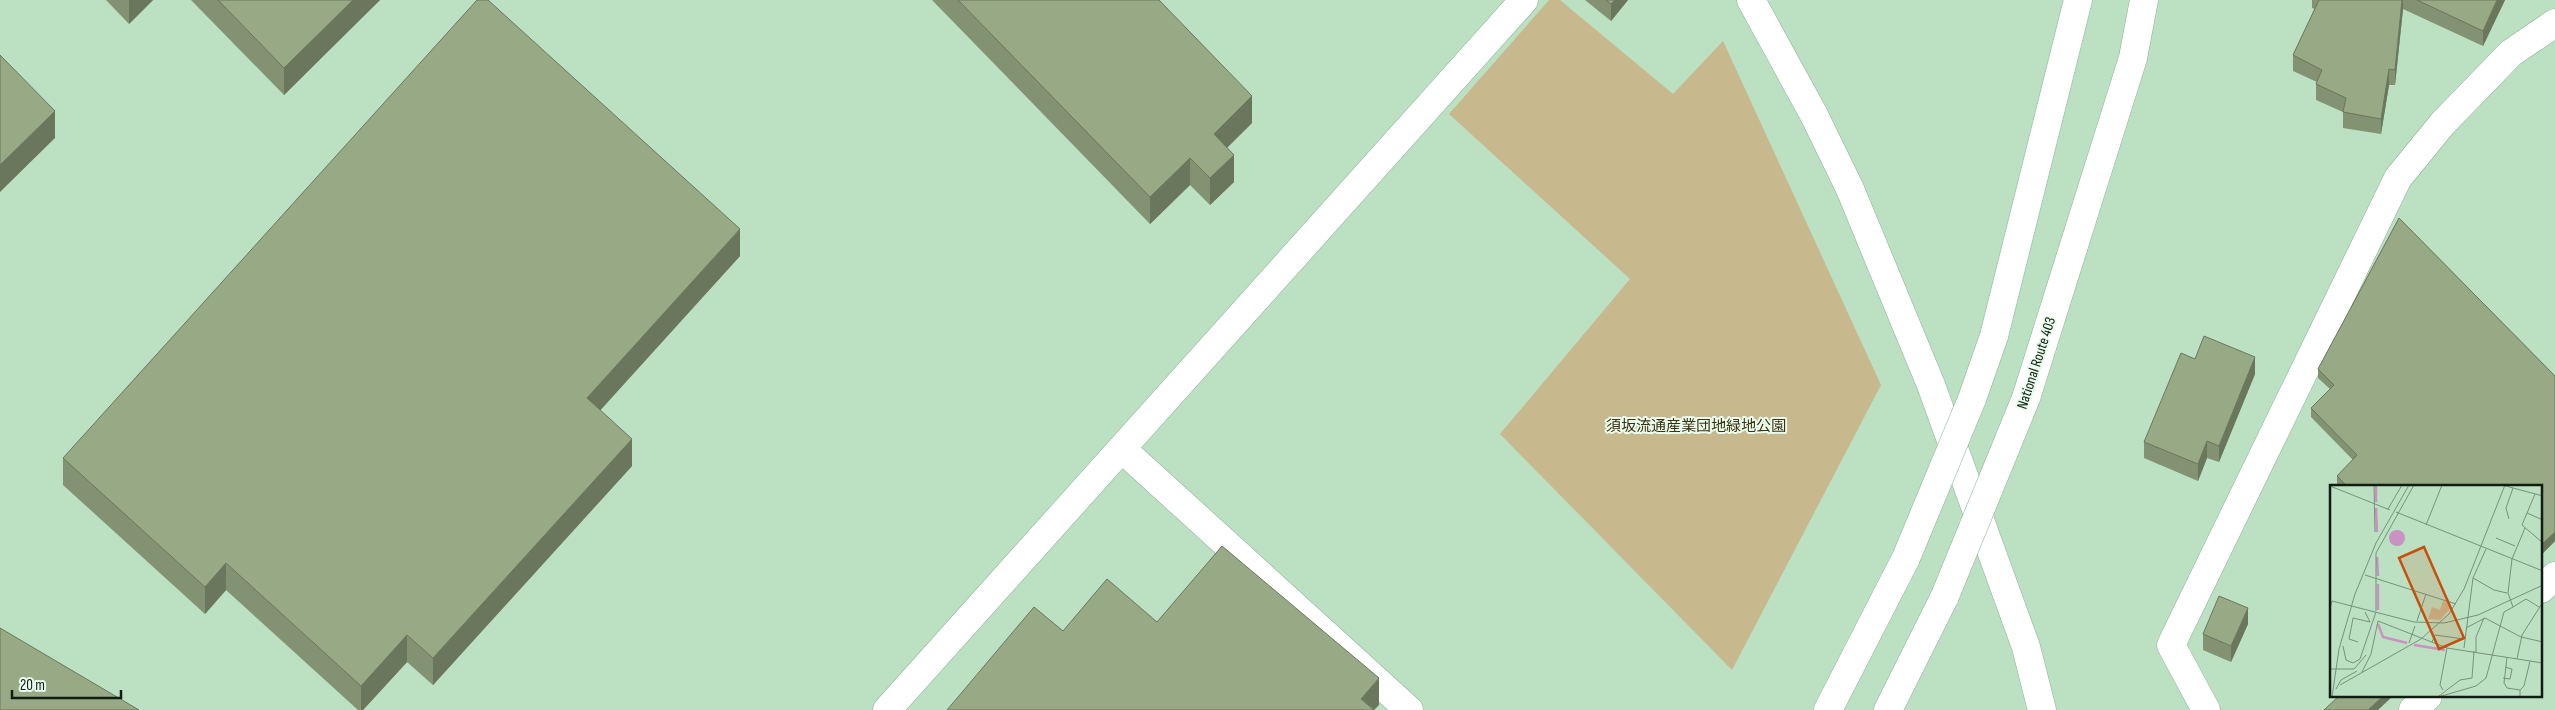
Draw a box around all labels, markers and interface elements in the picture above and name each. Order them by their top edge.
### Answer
street label: National Route 403 [2013,315,2060,412]
park label: 須坂流通産業団地緑地公園 [1606,417,1786,436]
inset map [2330,485,2542,698]
scale bar [12,668,121,700]
text: 20 m [20,676,45,695]

